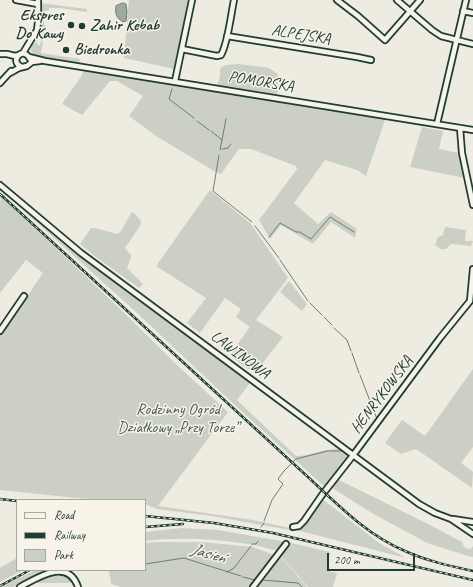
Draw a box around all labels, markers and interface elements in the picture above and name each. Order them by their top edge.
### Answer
place label: Ekspres Do Kawy [16,6,63,44]
place label: Zahir Kebab [90,16,159,36]
marker: Ekspres Do Kawy [66,20,76,30]
marker: Zahir Kebab [77,21,87,31]
street label: ALPEJSKA [270,21,332,49]
place label: Biedronka [74,40,129,60]
marker: Biedronka [61,45,71,55]
street label: POMORSKA [227,67,295,97]
street label: LAWINOWA [207,327,273,383]
street label: HENRYKOWSKA [347,352,417,438]
park label: Rodzinny Ogród Działkowy „Przy Torze” [118,400,238,438]
legend [16,499,146,571]
text: Road [54,507,74,523]
text: Railway [54,527,85,543]
water label: Jasień [189,539,227,569]
scale bar [329,545,417,571]
text: Park [54,547,73,563]
text: 200 m [334,552,360,568]

